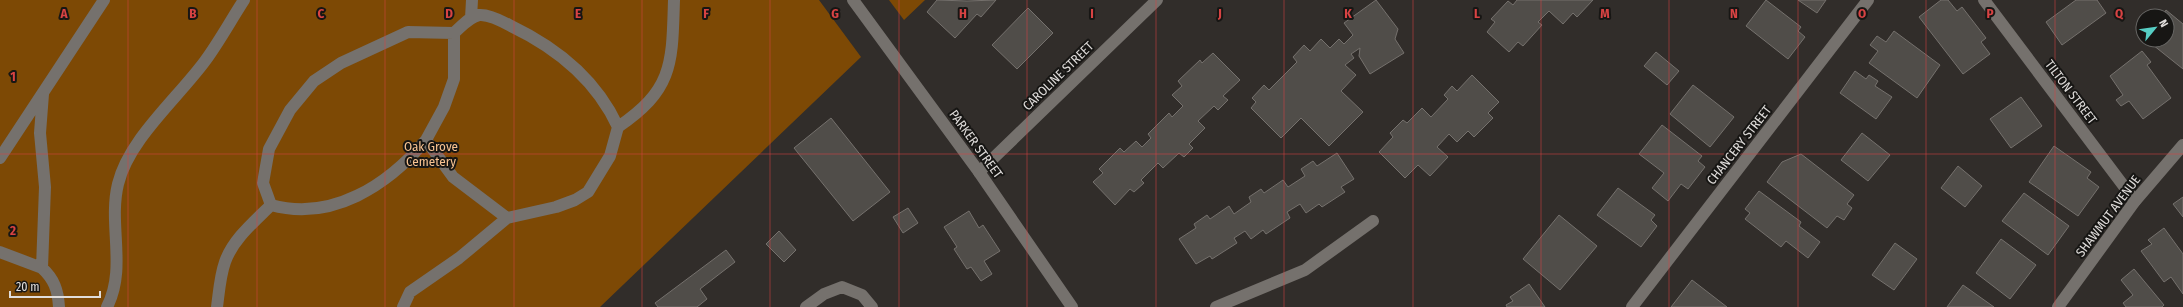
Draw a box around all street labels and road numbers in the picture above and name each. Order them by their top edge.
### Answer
street label: CAROLINE STREET [1020,39,1096,113]
street label: TILTON STREET [2042,57,2100,127]
street label: CHANCERY STREET [1704,103,1774,187]
street label: PARKER STREET [946,107,1006,181]
street label: SHAWMUT AVENUE [2073,172,2143,260]

